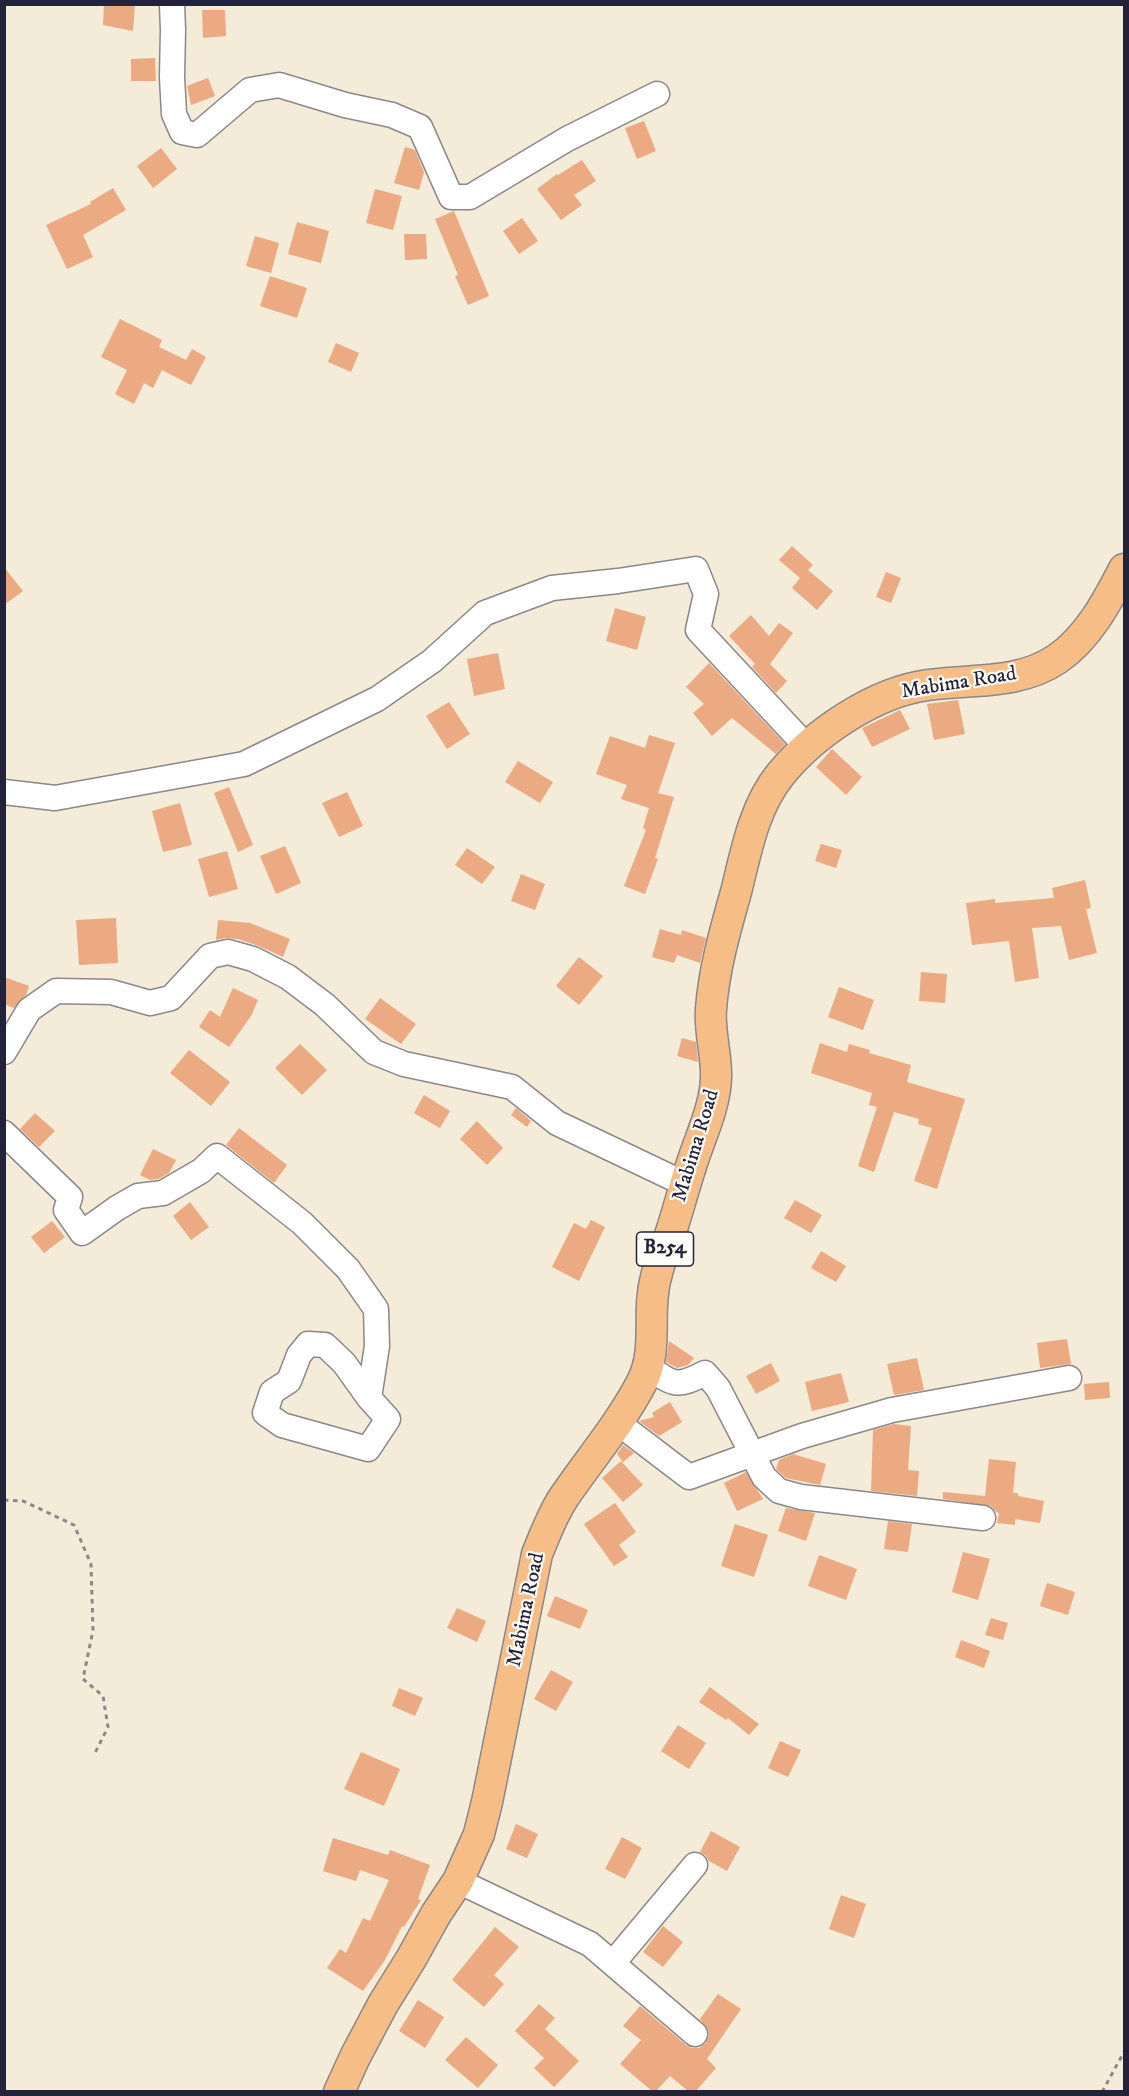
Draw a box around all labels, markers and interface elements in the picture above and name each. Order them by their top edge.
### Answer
street label: Mabima Road [900,662,1018,706]
street label: Mabima Road [668,1087,726,1205]
road number: B254 [636,1232,694,1266]
street label: Mabima Road [503,1551,551,1669]

